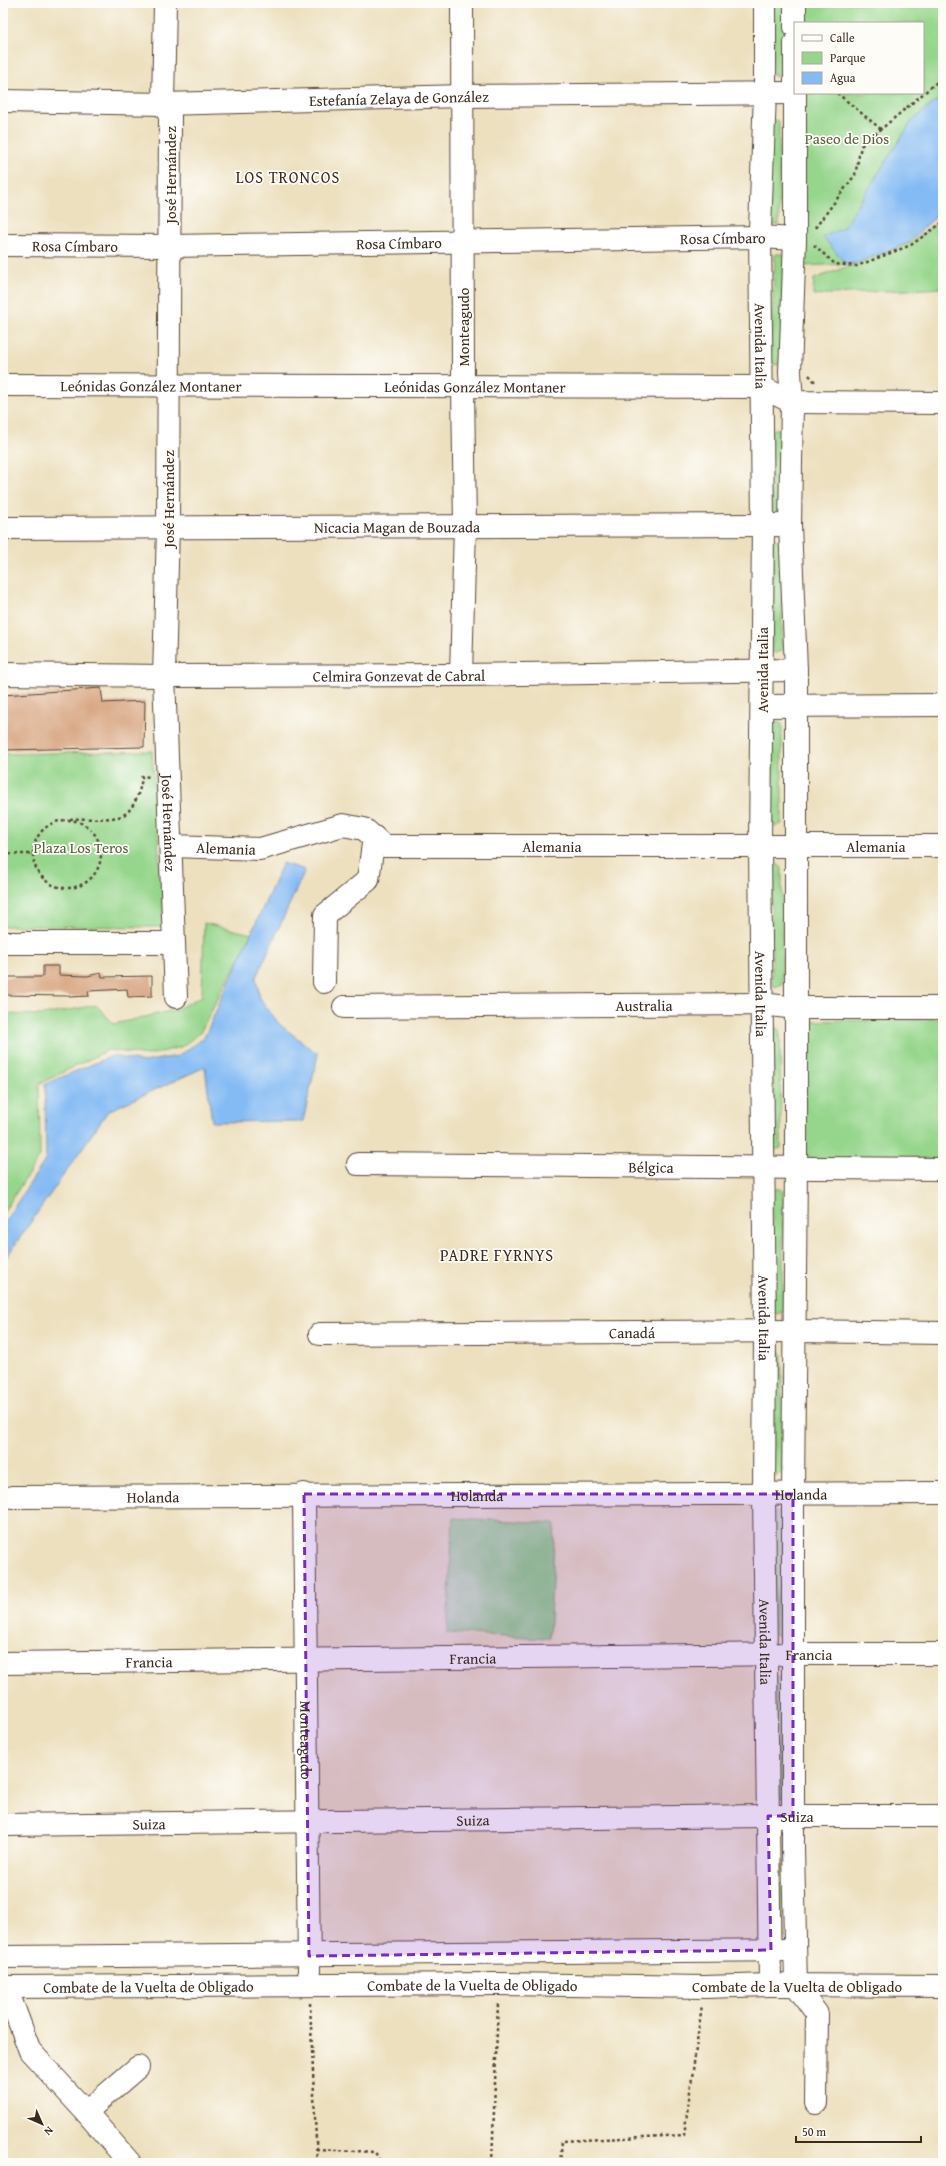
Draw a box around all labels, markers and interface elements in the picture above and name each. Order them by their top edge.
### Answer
legend [794,22,924,94]
text: Calle [830,29,855,46]
text: Parque [830,49,866,66]
text: Agua [830,69,856,86]
street label: Estefanía Zelaya de González [309,85,489,111]
street label: José Hernández [160,126,181,226]
park label: Paseo de Dios [805,128,889,149]
district label: LOS TRONCOS [236,165,340,189]
street label: Rosa Címbaro [680,226,767,249]
street label: Rosa Címbaro [356,231,442,254]
street label: Rosa Címbaro [32,235,118,256]
street label: Monteagudo [453,287,474,367]
street label: Avenida Italia [750,303,772,389]
street label: Leónidas González Montaner [60,375,242,396]
street label: Leónidas González Montaner [384,376,566,397]
street label: José Hernández [158,450,179,550]
street label: Nicacia Magan de Bouzada [314,516,480,537]
street label: Avenida Italia [752,627,773,713]
street label: Celmira Gonzevat de Cabral [313,664,485,686]
street label: José Hernández [157,772,182,872]
street label: Alemania [196,836,256,859]
street label: Alemania [522,836,582,857]
street label: Alemania [846,836,906,857]
park label: Plaza Los Teros [34,837,129,858]
street label: Avenida Italia [751,951,772,1037]
street label: Australia [615,994,673,1016]
street label: Bélgica [628,1156,674,1177]
district label: PADRE FYRNYS [440,1243,554,1267]
street label: Avenida Italia [754,1275,776,1361]
street label: Canadá [609,1321,655,1343]
street label: Holanda [775,1483,827,1504]
street label: Holanda [451,1484,503,1506]
street label: Holanda [127,1486,179,1507]
street label: Avenida Italia [755,1599,777,1685]
street label: Francia [785,1644,832,1665]
street label: Francia [449,1647,497,1668]
street label: Francia [125,1651,173,1672]
street label: Monteagudo [296,1700,317,1780]
street label: Suiza [780,1806,814,1827]
street label: Suiza [456,1809,490,1830]
street label: Suiza [132,1813,166,1834]
street label: Combate de la Vuelta de Obligado [367,1973,578,1996]
street label: Combate de la Vuelta de Obligado [43,1975,254,1997]
street label: Combate de la Vuelta de Obligado [692,1976,902,1997]
north arrow [22,2104,62,2144]
scale bar [796,2118,921,2144]
text: N [40,2123,57,2140]
text: 50 m [802,2123,826,2140]

